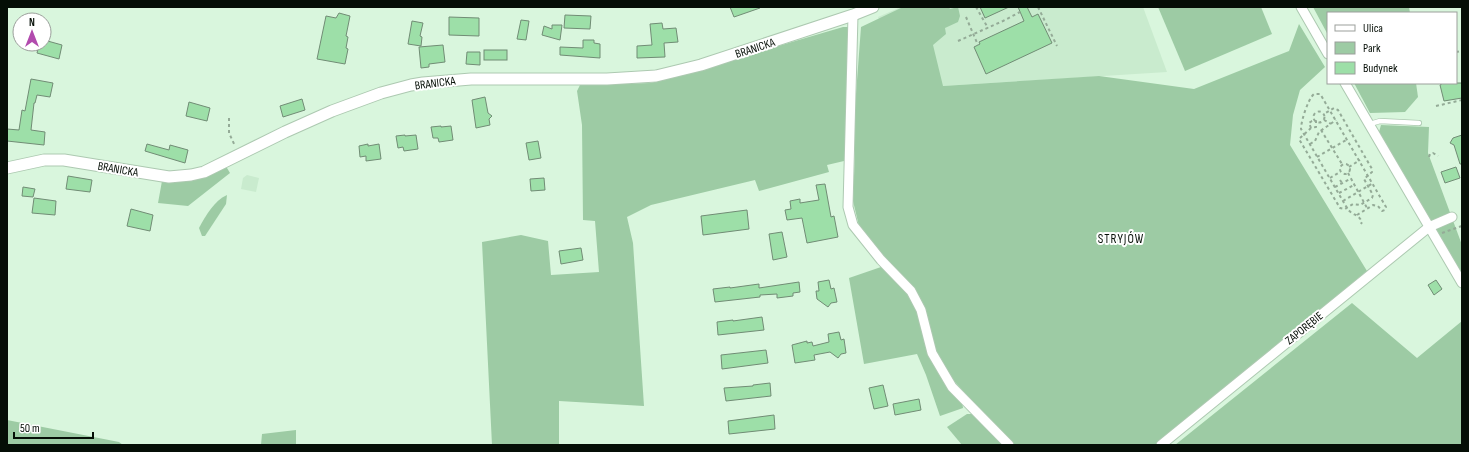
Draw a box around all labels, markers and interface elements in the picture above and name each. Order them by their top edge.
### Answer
north arrow [12,12,52,52]
legend [1327,12,1457,84]
text: N [29,16,35,29]
text: Ulica [1363,21,1383,36]
street label: BRANICKA [733,35,778,62]
text: Park [1363,41,1381,56]
text: Budynek [1363,61,1398,76]
street label: BRANICKA [414,73,457,93]
street label: BRANICKA [96,159,140,181]
district label: STRYJÓW [1098,231,1144,247]
street label: ZAPORĘBIE [1282,309,1326,348]
scale bar [14,414,93,440]
text: 50 m [20,421,40,436]

